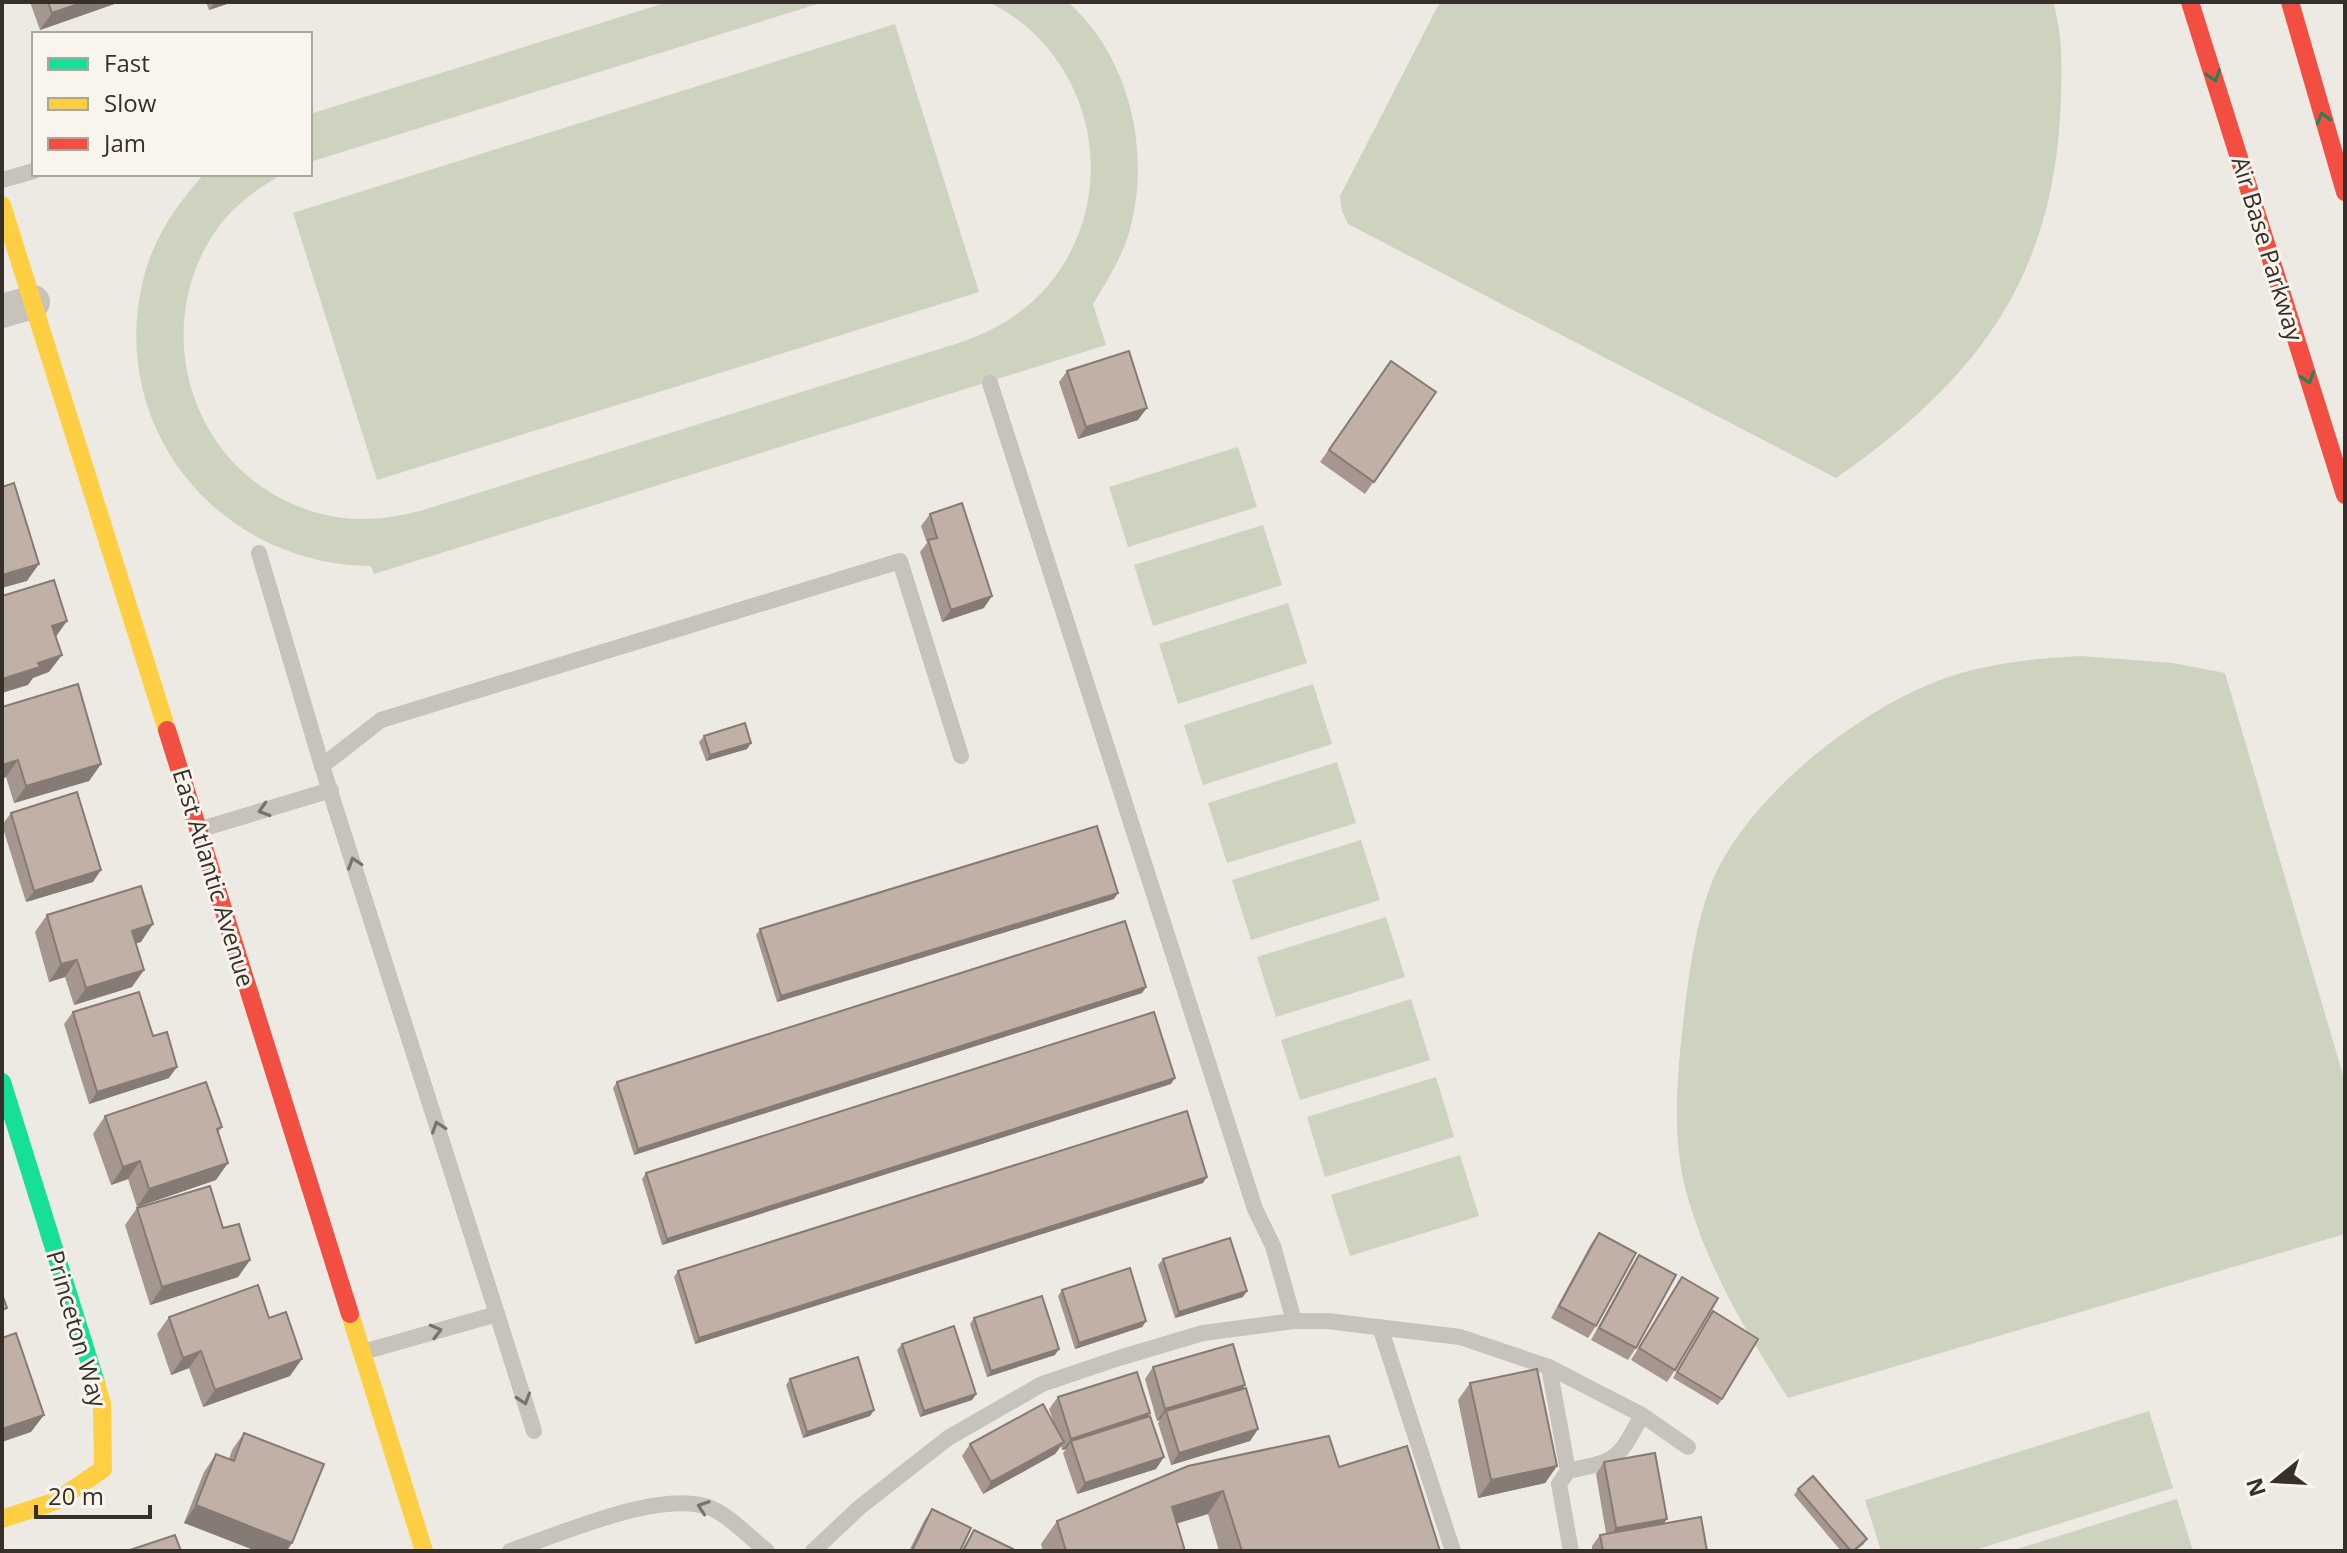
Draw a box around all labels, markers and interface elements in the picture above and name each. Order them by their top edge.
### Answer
legend [32,32,312,176]
text: Fast [104,46,150,79]
one-way arrow [2204,69,2220,83]
text: Slow [104,86,157,119]
one-way arrow [2316,111,2332,125]
text: Jam [102,126,146,159]
street label: Air Base Parkway [2225,152,2312,346]
one-way arrow [2299,371,2315,384]
street label: East Atlantic Avenue [166,764,263,991]
one-way arrow [258,801,272,817]
one-way arrow [347,857,363,871]
one-way arrow [431,1120,447,1134]
street label: Princeton Way [39,1246,116,1412]
one-way arrow [429,1324,443,1340]
one-way arrow [515,1392,531,1406]
north arrow [2235,1441,2315,1521]
scale bar [36,1469,150,1519]
text: N [2238,1474,2272,1501]
text: 20 m [48,1479,104,1512]
one-way arrow [697,1500,710,1516]

